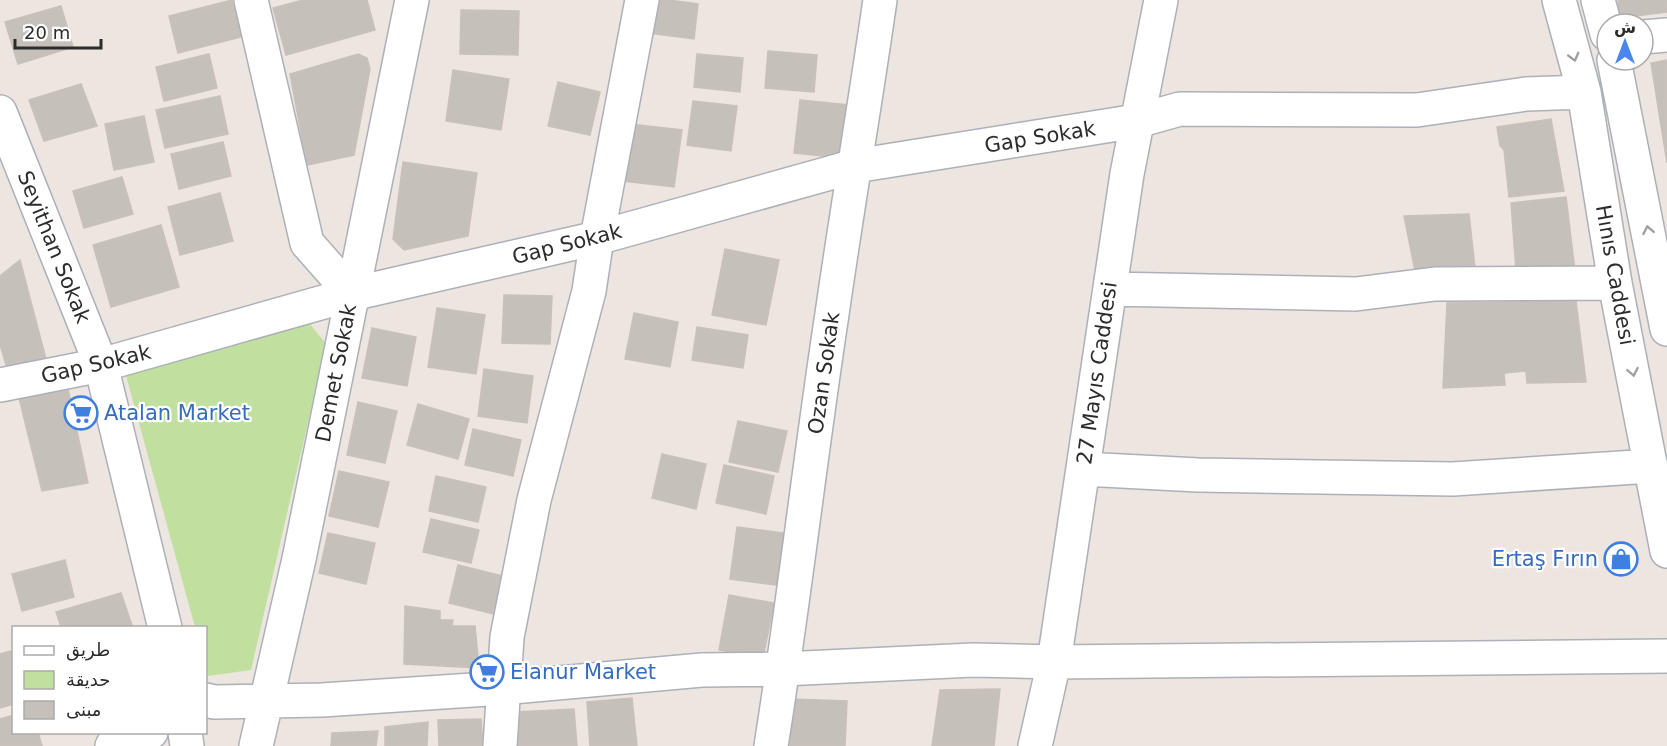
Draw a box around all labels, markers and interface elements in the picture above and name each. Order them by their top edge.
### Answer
scale bar [15,12,100,50]
north arrow [1595,12,1655,72]
text: ش [1614,18,1636,37]
text: 20 m [24,22,70,43]
one-way arrow [1567,51,1580,61]
street label: Gap Sokak [983,116,1098,158]
street label: Seyithan Sokak [13,167,96,327]
street label: Hınıs Caddesi [1591,203,1639,347]
street label: Gap Sokak [510,219,625,269]
one-way arrow [1642,225,1655,235]
street label: 27 Mayıs Caddesi [1072,280,1122,466]
street label: Demet Sokak [311,301,361,444]
street label: Ozan Sokak [804,309,845,436]
street label: Gap Sokak [39,340,154,388]
one-way arrow [1626,367,1639,377]
supermarket icon: Atalan Market [63,395,99,431]
place label: Atalan Market [104,401,250,425]
shop icon: Ertaş Fırın [1603,541,1639,577]
place label: Ertaş Fırın [1492,547,1598,571]
legend [12,626,207,734]
text: طريق [66,639,110,661]
supermarket icon: Elanur Market [469,654,505,690]
place label: Elanur Market [510,660,656,684]
text: حديقة [66,669,110,690]
text: مبنى [66,699,102,720]

